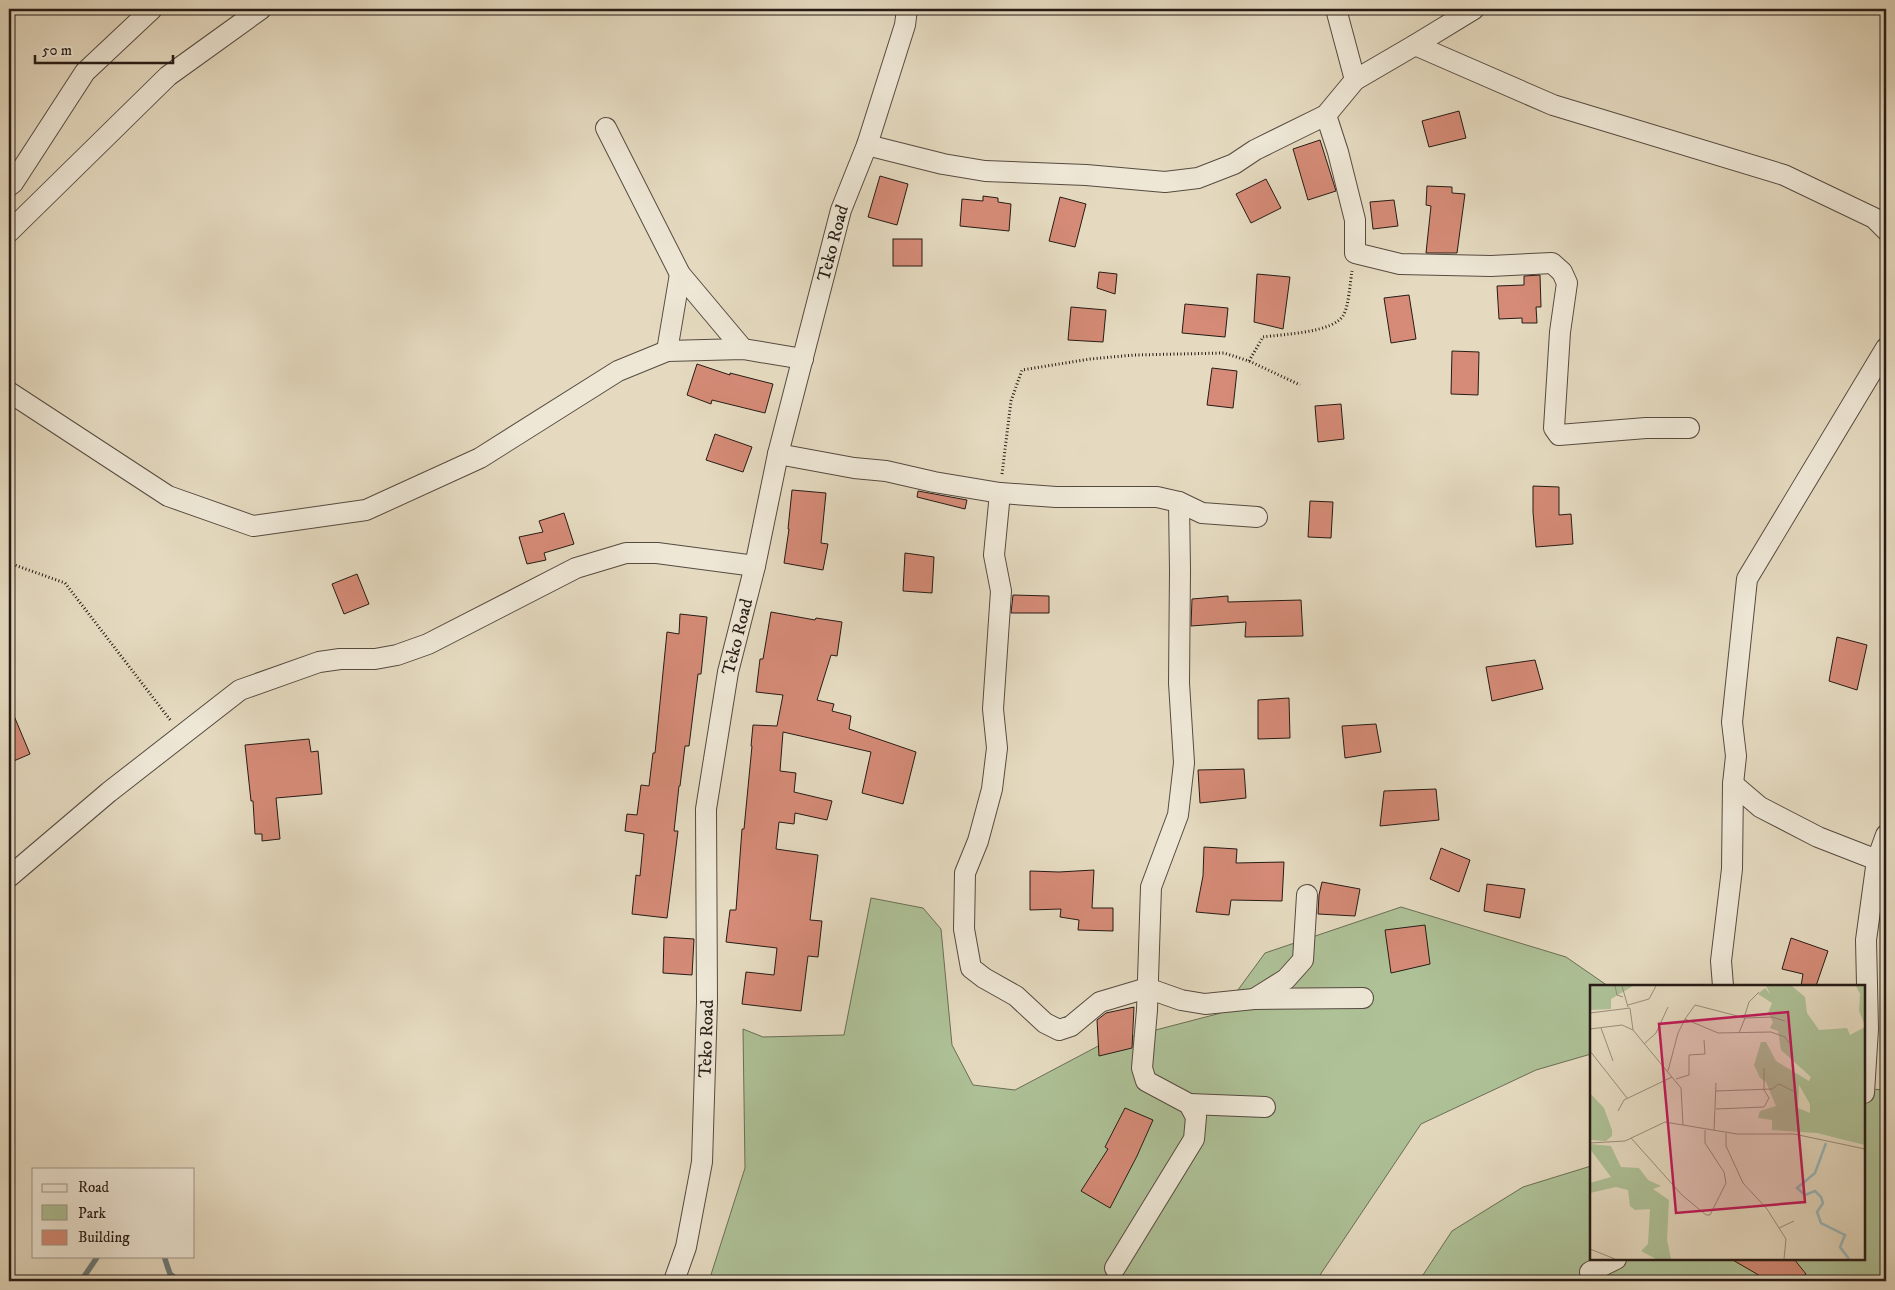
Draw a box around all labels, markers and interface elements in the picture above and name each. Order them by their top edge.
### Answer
scale bar [35,32,172,64]
text: 50 m [42,41,72,60]
street label: Teko Road [813,202,854,284]
street label: Teko Road [718,596,758,677]
inset map [1590,985,1865,1260]
street label: Teko Road [695,999,719,1078]
legend [32,1168,195,1258]
text: Road [78,1178,110,1197]
text: Park [78,1204,107,1223]
text: Building [78,1228,130,1247]

